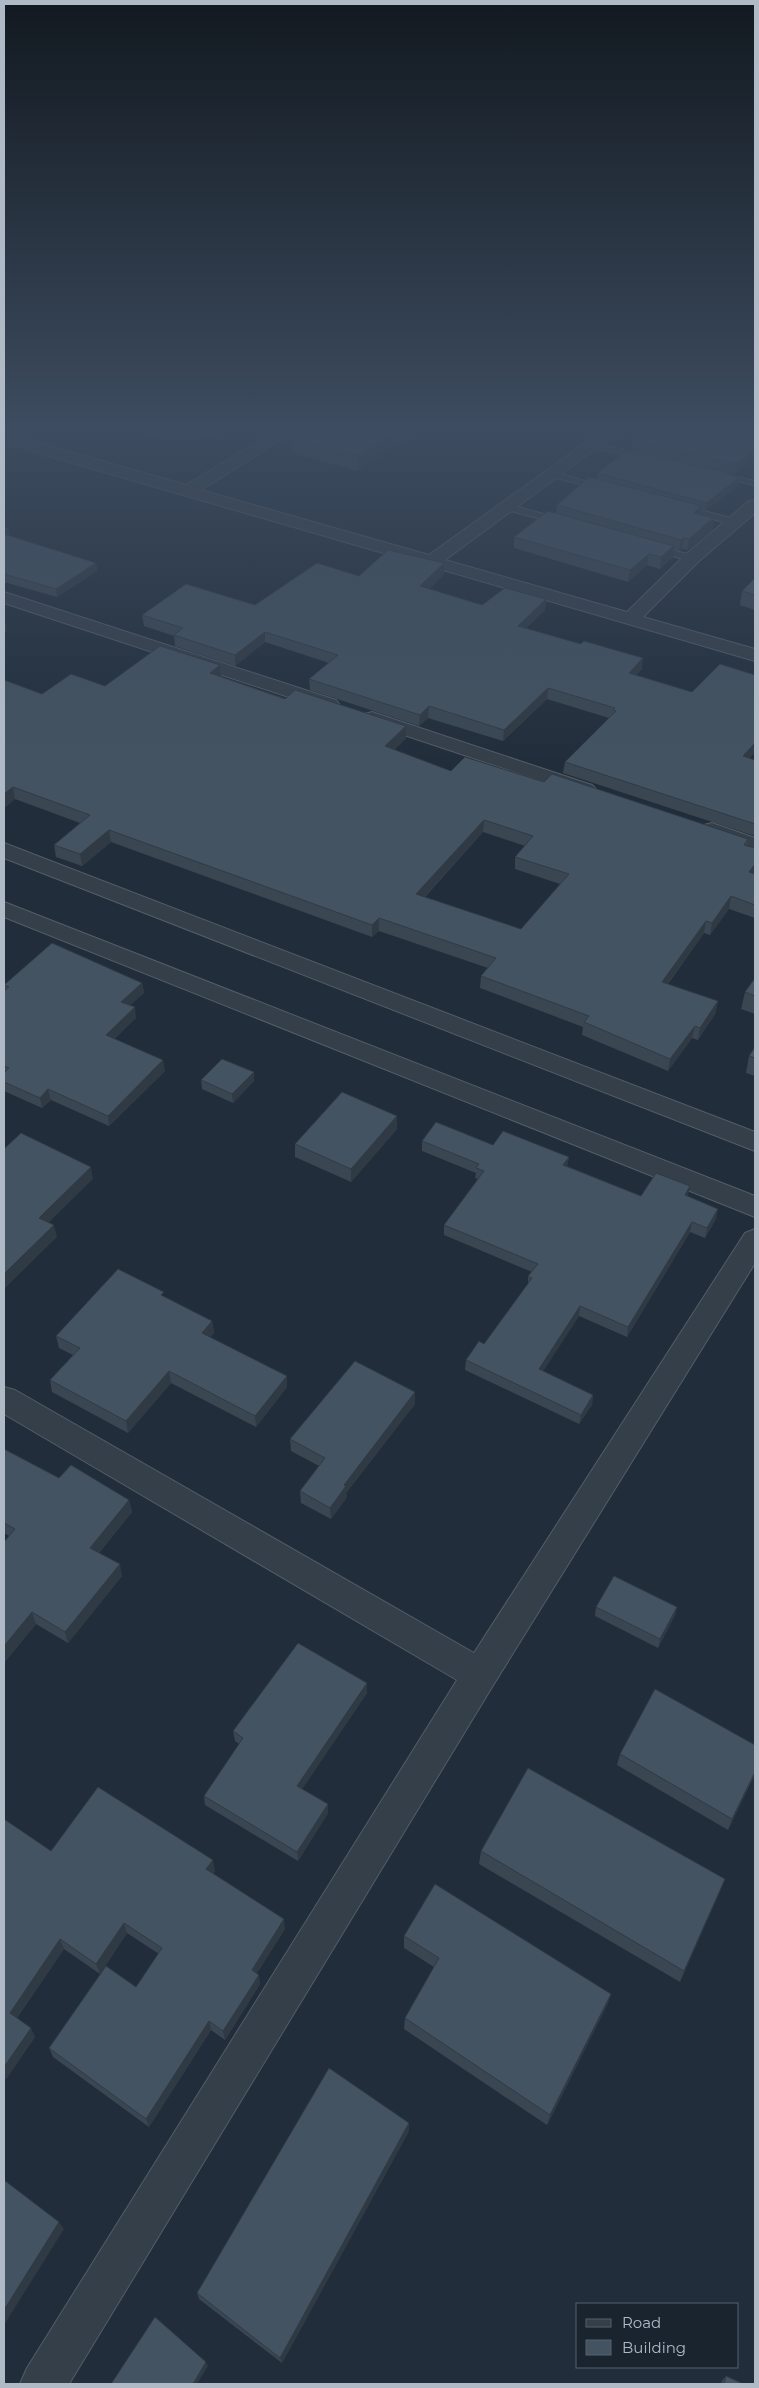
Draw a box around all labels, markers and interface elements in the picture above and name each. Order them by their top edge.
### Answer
legend [576,2303,739,2368]
text: Road [622,2313,661,2332]
text: Building [622,2338,686,2357]

